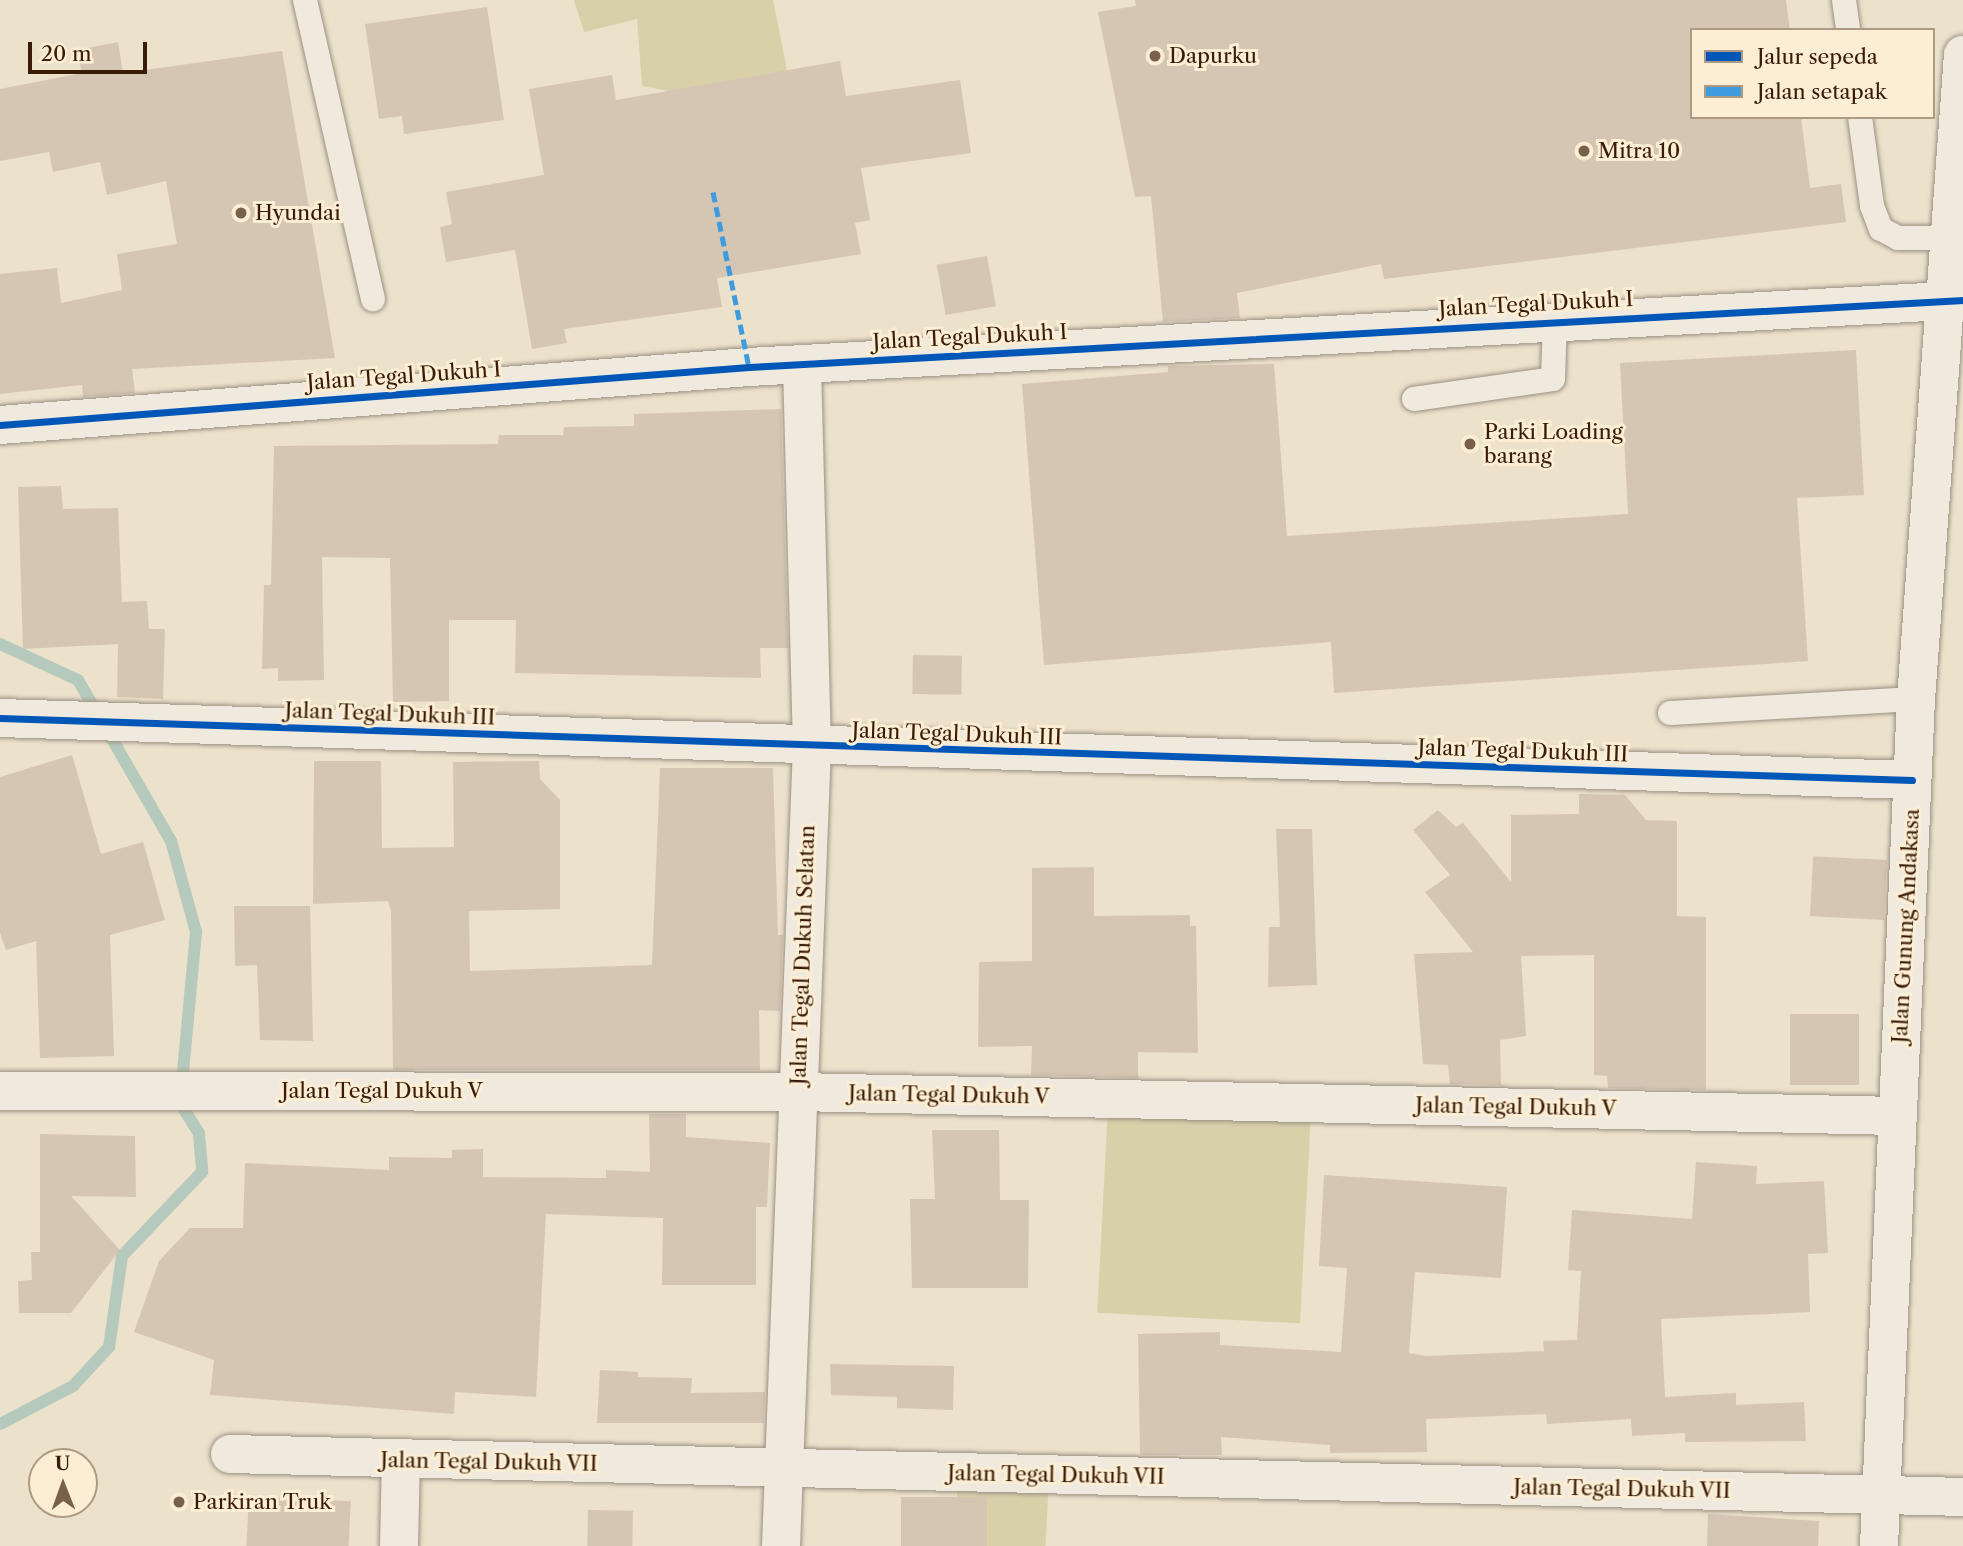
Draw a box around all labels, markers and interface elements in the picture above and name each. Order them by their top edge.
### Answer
scale bar [32,28,150,72]
legend [1690,28,1935,119]
text: 20 m [41,41,92,66]
place label: Dapurku [1169,43,1257,69]
text: Jalur sepeda [1757,44,1878,69]
marker: Dapurku [1147,48,1163,64]
text: Jalan setapak [1757,79,1887,104]
place label: Mitra 10 [1598,138,1681,164]
marker: Mitra 10 [1576,143,1592,159]
place label: Hyundai [255,200,341,226]
marker: Hyundai [233,205,249,221]
street label: Jalan Tegal Dukuh I [1438,286,1634,322]
street label: Jalan Tegal Dukuh I [872,319,1068,355]
street label: Jalan Tegal Dukuh I [306,357,502,395]
place label: Parki Loading barang [1484,419,1623,469]
marker: Parki Loading barang [1462,436,1478,452]
street label: Jalan Tegal Dukuh III [284,698,496,730]
street label: Jalan Tegal Dukuh III [851,718,1063,750]
street label: Jalan Tegal Dukuh III [1417,735,1629,767]
street label: Jalan Gunung Andakasa [1887,808,1925,1044]
street label: Jalan Tegal Dukuh Selatan [786,824,820,1086]
street label: Jalan Tegal Dukuh V [281,1078,483,1104]
street label: Jalan Tegal Dukuh V [847,1081,1051,1109]
street label: Jalan Tegal Dukuh V [1414,1093,1618,1121]
street label: Jalan Tegal Dukuh VII [380,1447,598,1477]
north arrow [28,1448,98,1518]
text: U [55,1452,71,1475]
street label: Jalan Tegal Dukuh VII [947,1460,1165,1490]
street label: Jalan Tegal Dukuh VII [1513,1474,1731,1504]
place label: Parkiran Truk [193,1489,332,1515]
marker: Parkiran Truk [171,1494,187,1510]

